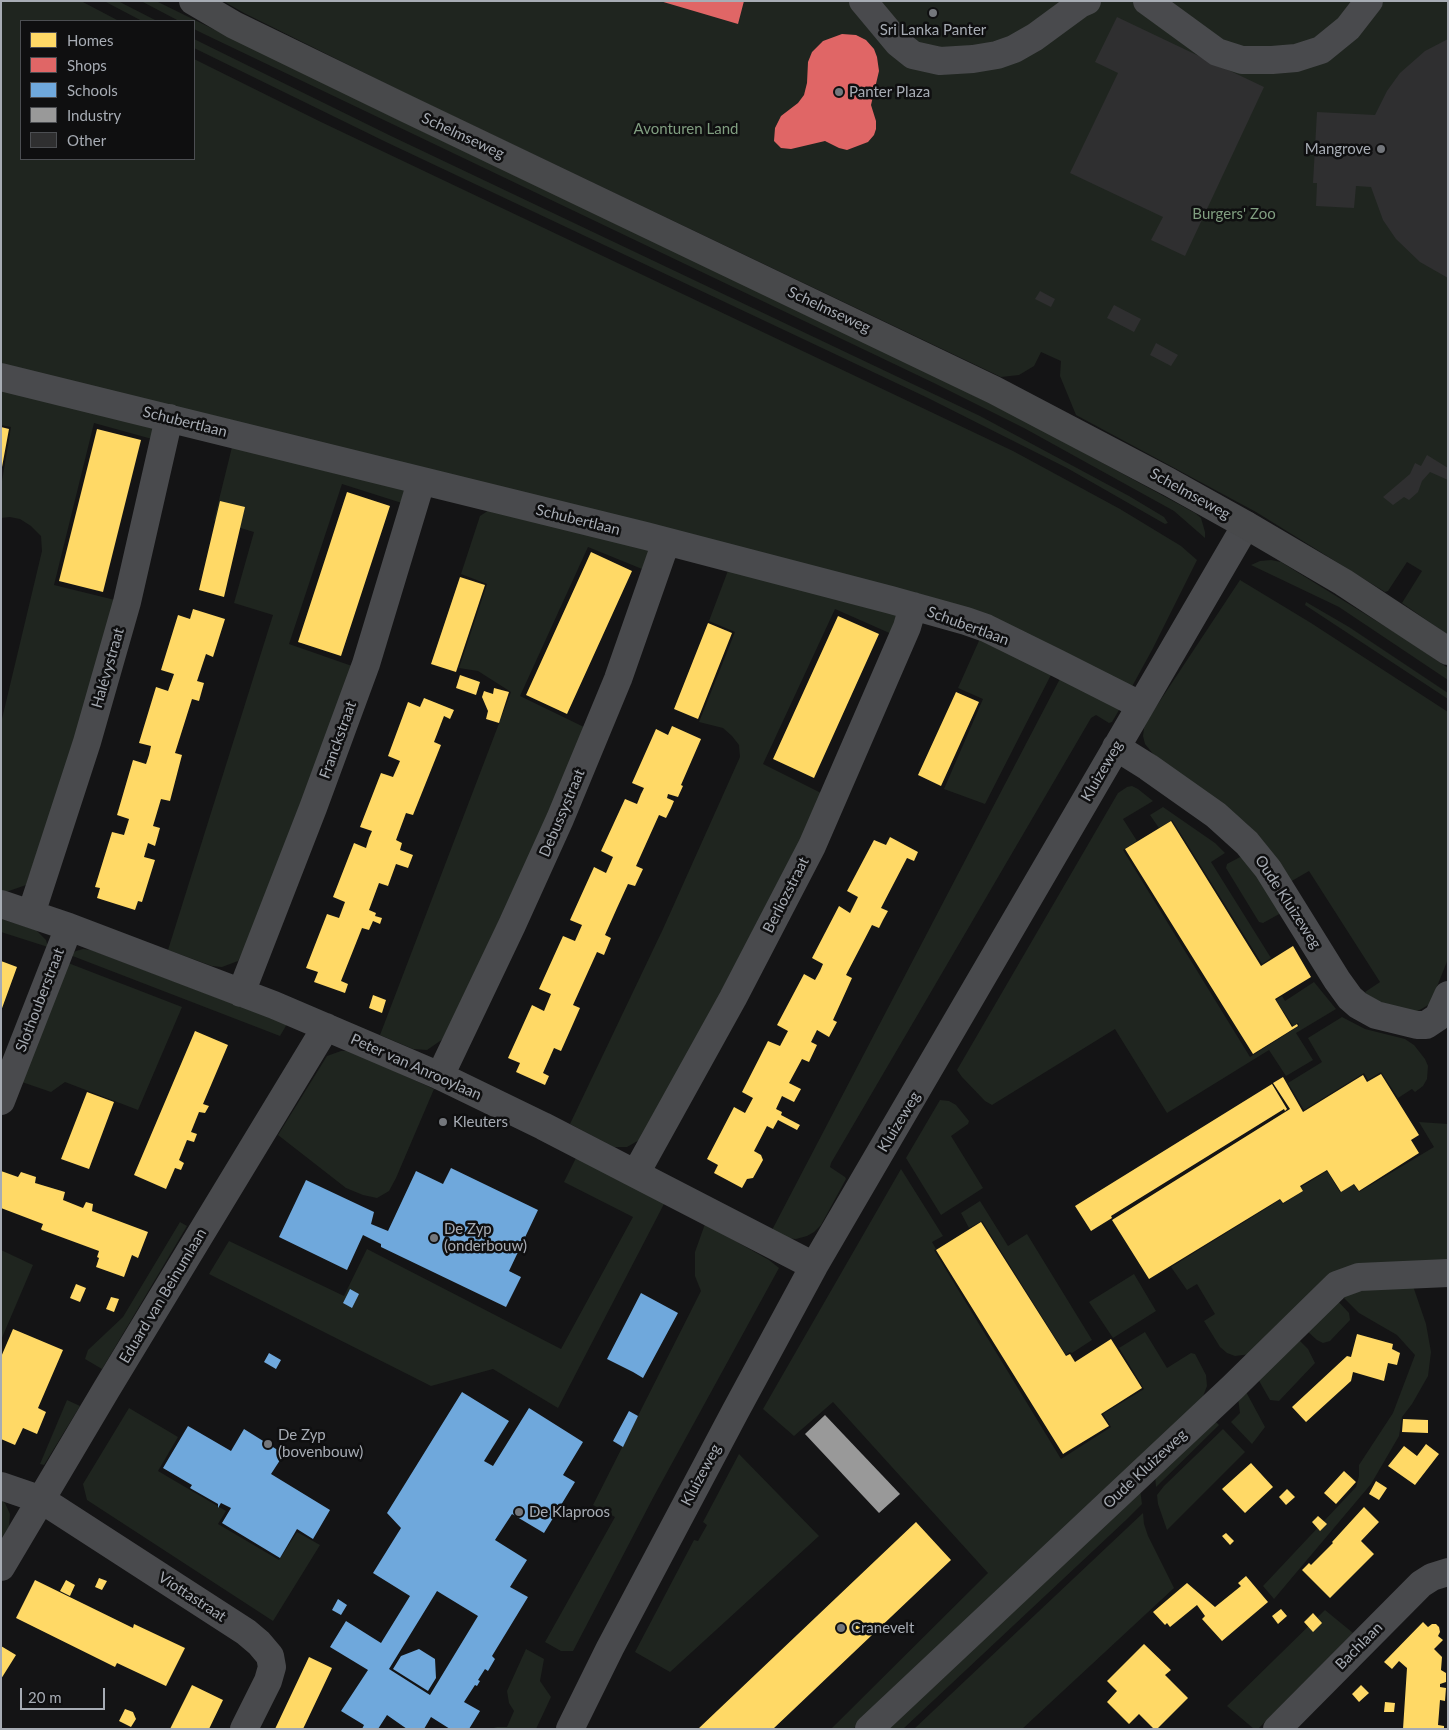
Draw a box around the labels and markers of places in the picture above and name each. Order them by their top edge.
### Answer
marker: Sri Lanka Panter [927,7,939,19]
place label: Sri Lanka Panter [880,21,986,39]
place label: Panter Plaza [849,83,930,101]
marker: Panter Plaza [833,86,845,98]
place label: Mangrove [1305,140,1371,158]
marker: Mangrove [1375,143,1387,155]
place label: Kleuters [453,1113,508,1131]
marker: Kleuters [437,1116,449,1128]
place label: De Zyp (onderbouw) [444,1220,527,1255]
marker: De Zyp (onderbouw) [428,1232,440,1244]
place label: De Zyp (bovenbouw) [278,1426,363,1461]
marker: De Zyp (bovenbouw) [262,1438,274,1450]
place label: De Klaproos [529,1503,610,1521]
marker: De Klaproos [513,1506,525,1518]
place label: Cranevelt [851,1619,914,1637]
marker: Cranevelt [835,1622,847,1634]

